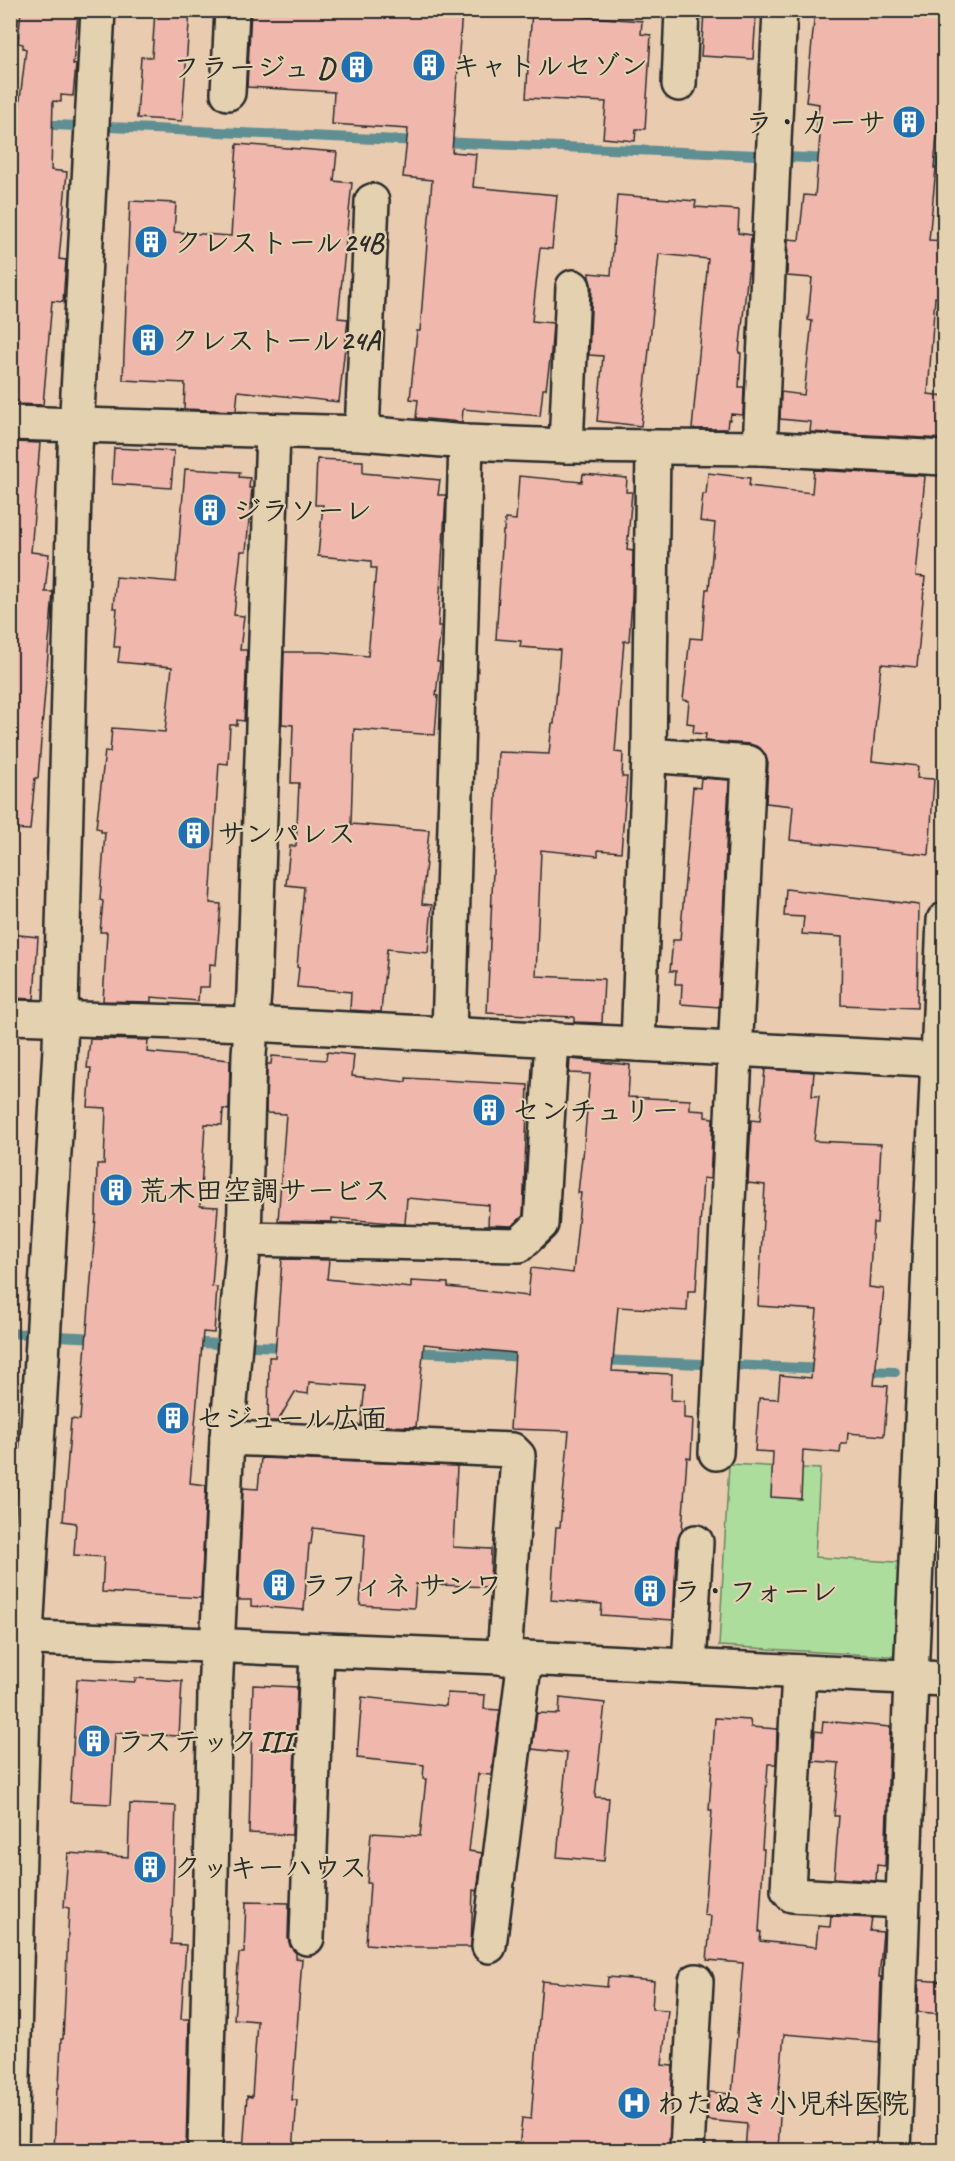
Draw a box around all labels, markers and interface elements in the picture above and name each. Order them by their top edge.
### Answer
building icon: キャトルセゾン [411,47,447,83]
place label: キャトルセゾン [452,48,648,83]
building icon: フラージュ D [339,49,375,85]
place label: フラージュ D [172,50,338,85]
building icon: ラ・カーサ [891,104,927,140]
place label: ラ・カーサ [745,105,886,140]
building icon: クレストール24B [133,224,169,260]
place label: クレストール24B [174,225,385,260]
building icon: クレストール24A [130,322,166,358]
place label: クレストール24A [171,323,381,358]
building icon: ジラソーレ [192,492,228,528]
place label: ジラソーレ [233,493,372,528]
building icon: サンパレス [176,815,212,851]
place label: サンパレス [217,816,356,851]
building icon: センチュリー [471,1092,507,1128]
place label: センチュリー [512,1093,679,1128]
building icon: 荒木田空調サービス [98,1172,134,1208]
place label: 荒木田空調サービス [139,1173,390,1208]
building icon: セジュール広面 [155,1400,191,1436]
place label: セジュール広面 [196,1401,388,1436]
building icon: ラフィネ サンワ [261,1567,297,1603]
place label: ラフィネ サンワ [302,1568,503,1603]
building icon: ラ・フォーレ [632,1573,668,1609]
place label: ラ・フォーレ [673,1574,838,1609]
building icon: ラステックIII [76,1723,112,1759]
place label: ラステックIII [117,1724,298,1759]
building icon: クッキーハウス [132,1849,168,1885]
place label: クッキーハウス [173,1850,367,1885]
hospital icon: わたぬき小児科医院 [616,2085,652,2121]
place label: わたぬき小児科医院 [657,2086,909,2121]

